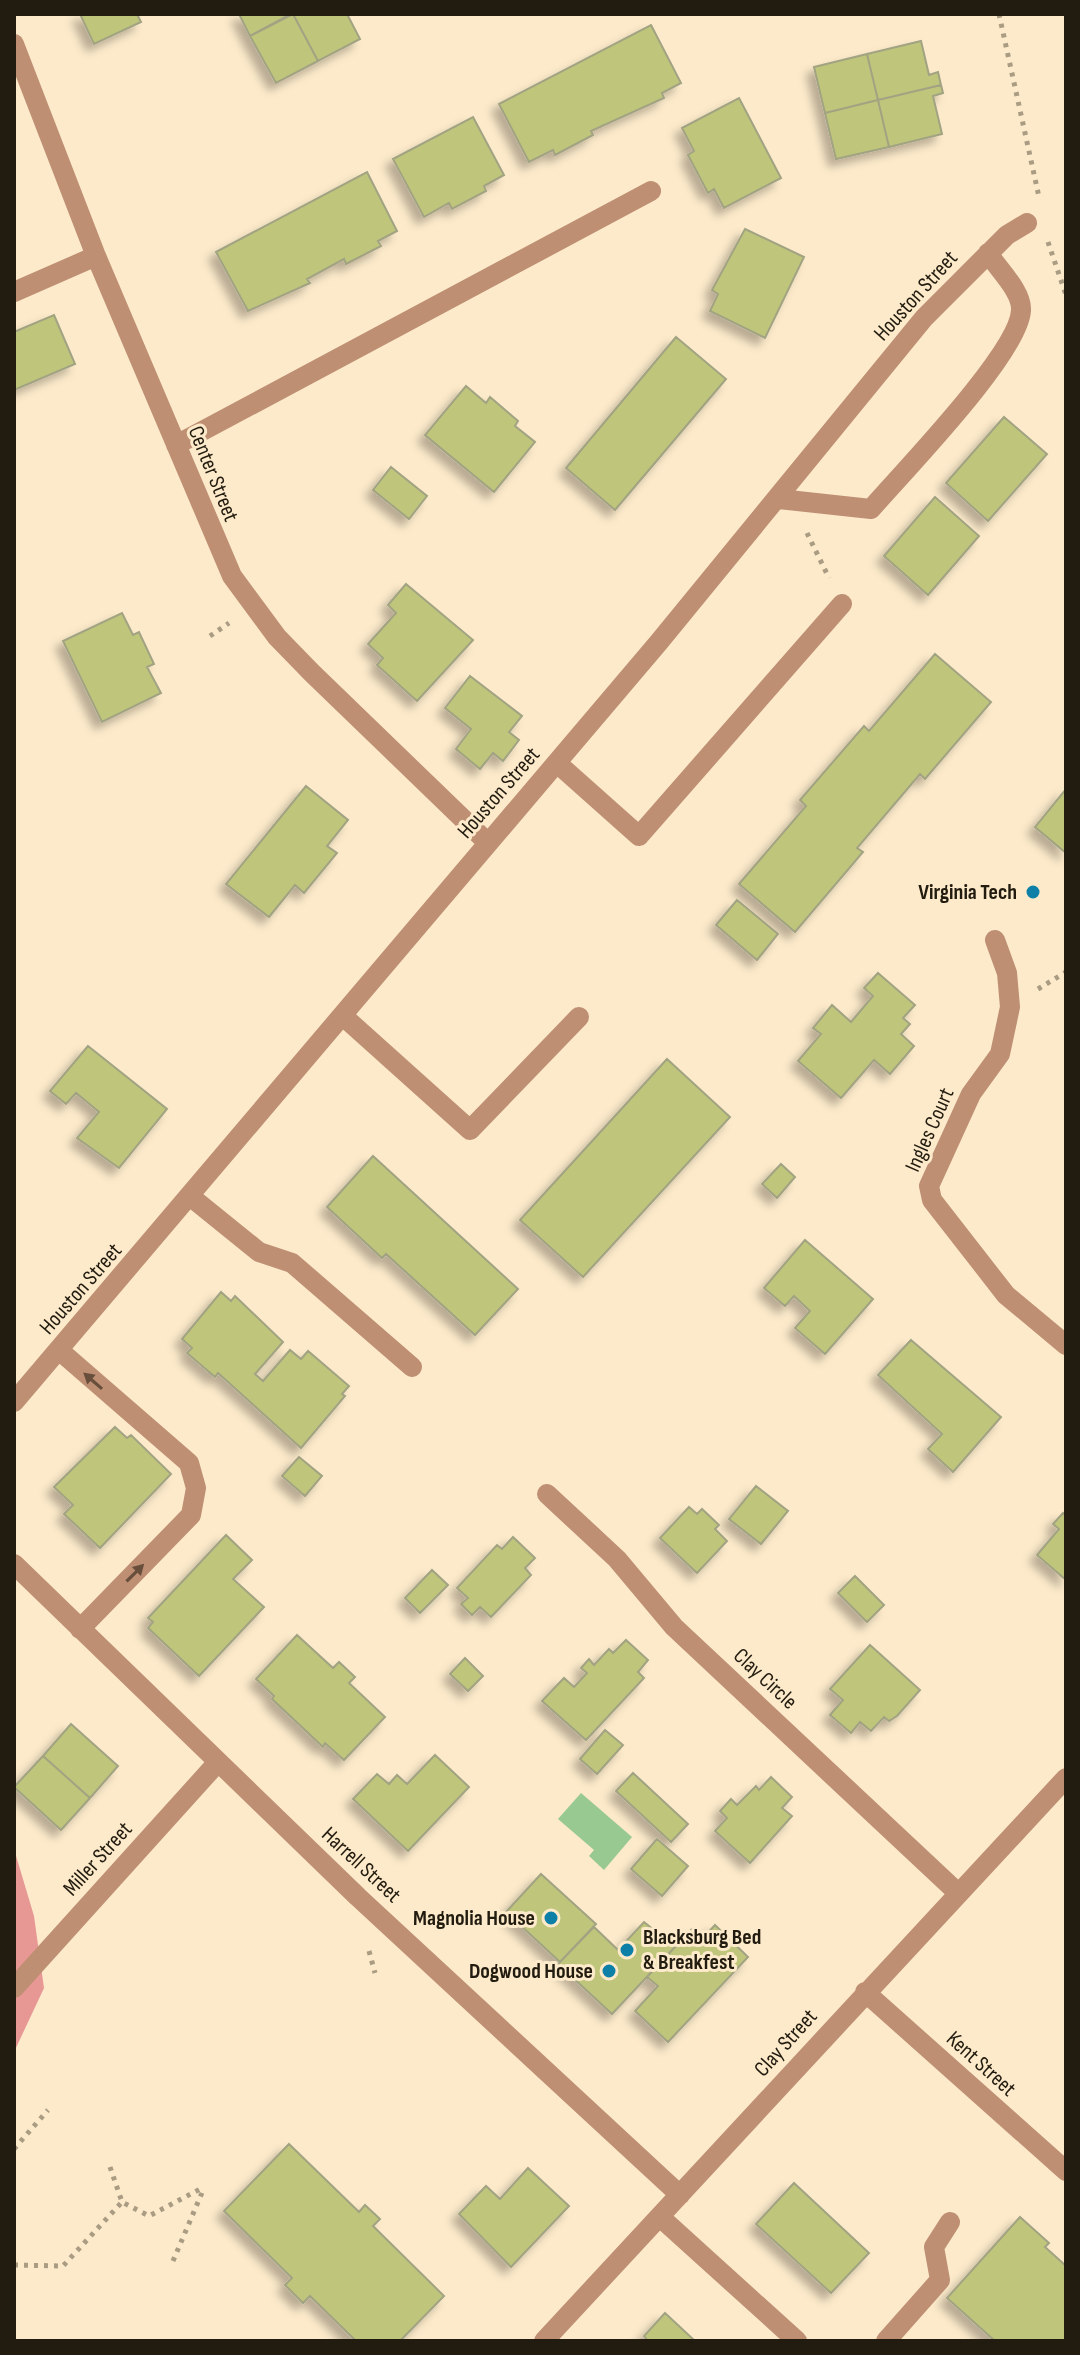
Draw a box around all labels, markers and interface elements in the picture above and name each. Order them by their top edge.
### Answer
street label: Houston Street [868,245,964,347]
street label: Center Street [182,422,244,526]
street label: Houston Street [452,742,546,844]
place label: Virginia Tech [918,879,1017,906]
marker: Virginia Tech [1024,883,1042,901]
street label: Ingles Court [900,1084,961,1176]
street label: Houston Street [34,1238,128,1340]
one-way arrow [84,1373,104,1390]
one-way arrow [125,1564,144,1583]
street label: Clay Circle [727,1643,803,1715]
street label: Miller Street [58,1816,138,1902]
street label: Harrell Street [316,1821,407,1909]
place label: Magnolia House [413,1905,535,1932]
marker: Magnolia House [542,1909,560,1927]
place label: Blacksburg Bed & Breakfest [643,1924,761,1976]
marker: Blacksburg Bed & Breakfest [618,1941,636,1959]
place label: Dogwood House [469,1958,593,1985]
marker: Dogwood House [600,1962,618,1980]
street label: Clay Street [749,2003,823,2082]
street label: Kent Street [941,2026,1022,2103]

